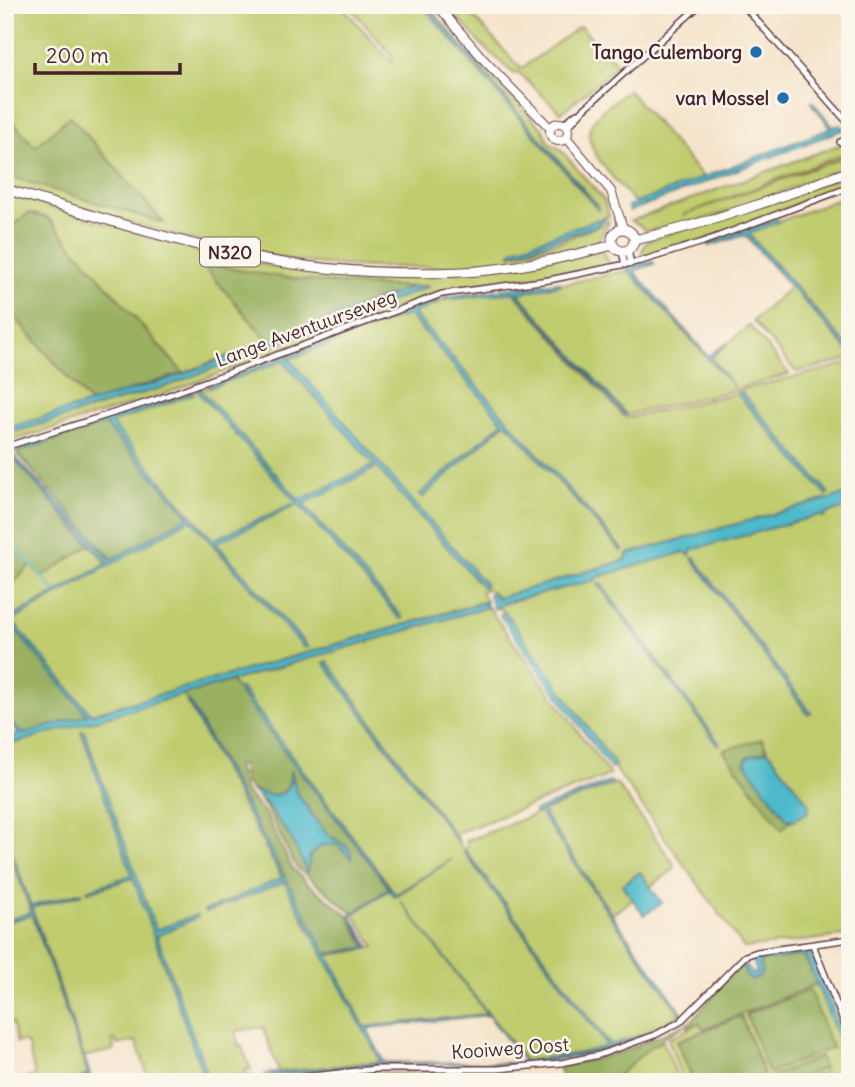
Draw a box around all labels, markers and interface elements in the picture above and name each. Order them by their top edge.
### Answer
scale bar [35,32,180,76]
place label: Tango Culemborg [592,40,742,64]
text: 200 m [46,42,109,69]
marker: Tango Culemborg [748,44,764,60]
place label: van Mossel [676,86,769,110]
marker: van Mossel [775,90,791,106]
road number: N320 [200,238,260,266]
street label: Lange Aventuurseweg [212,284,400,372]
street label: Kooiweg Oost [450,1032,570,1064]

